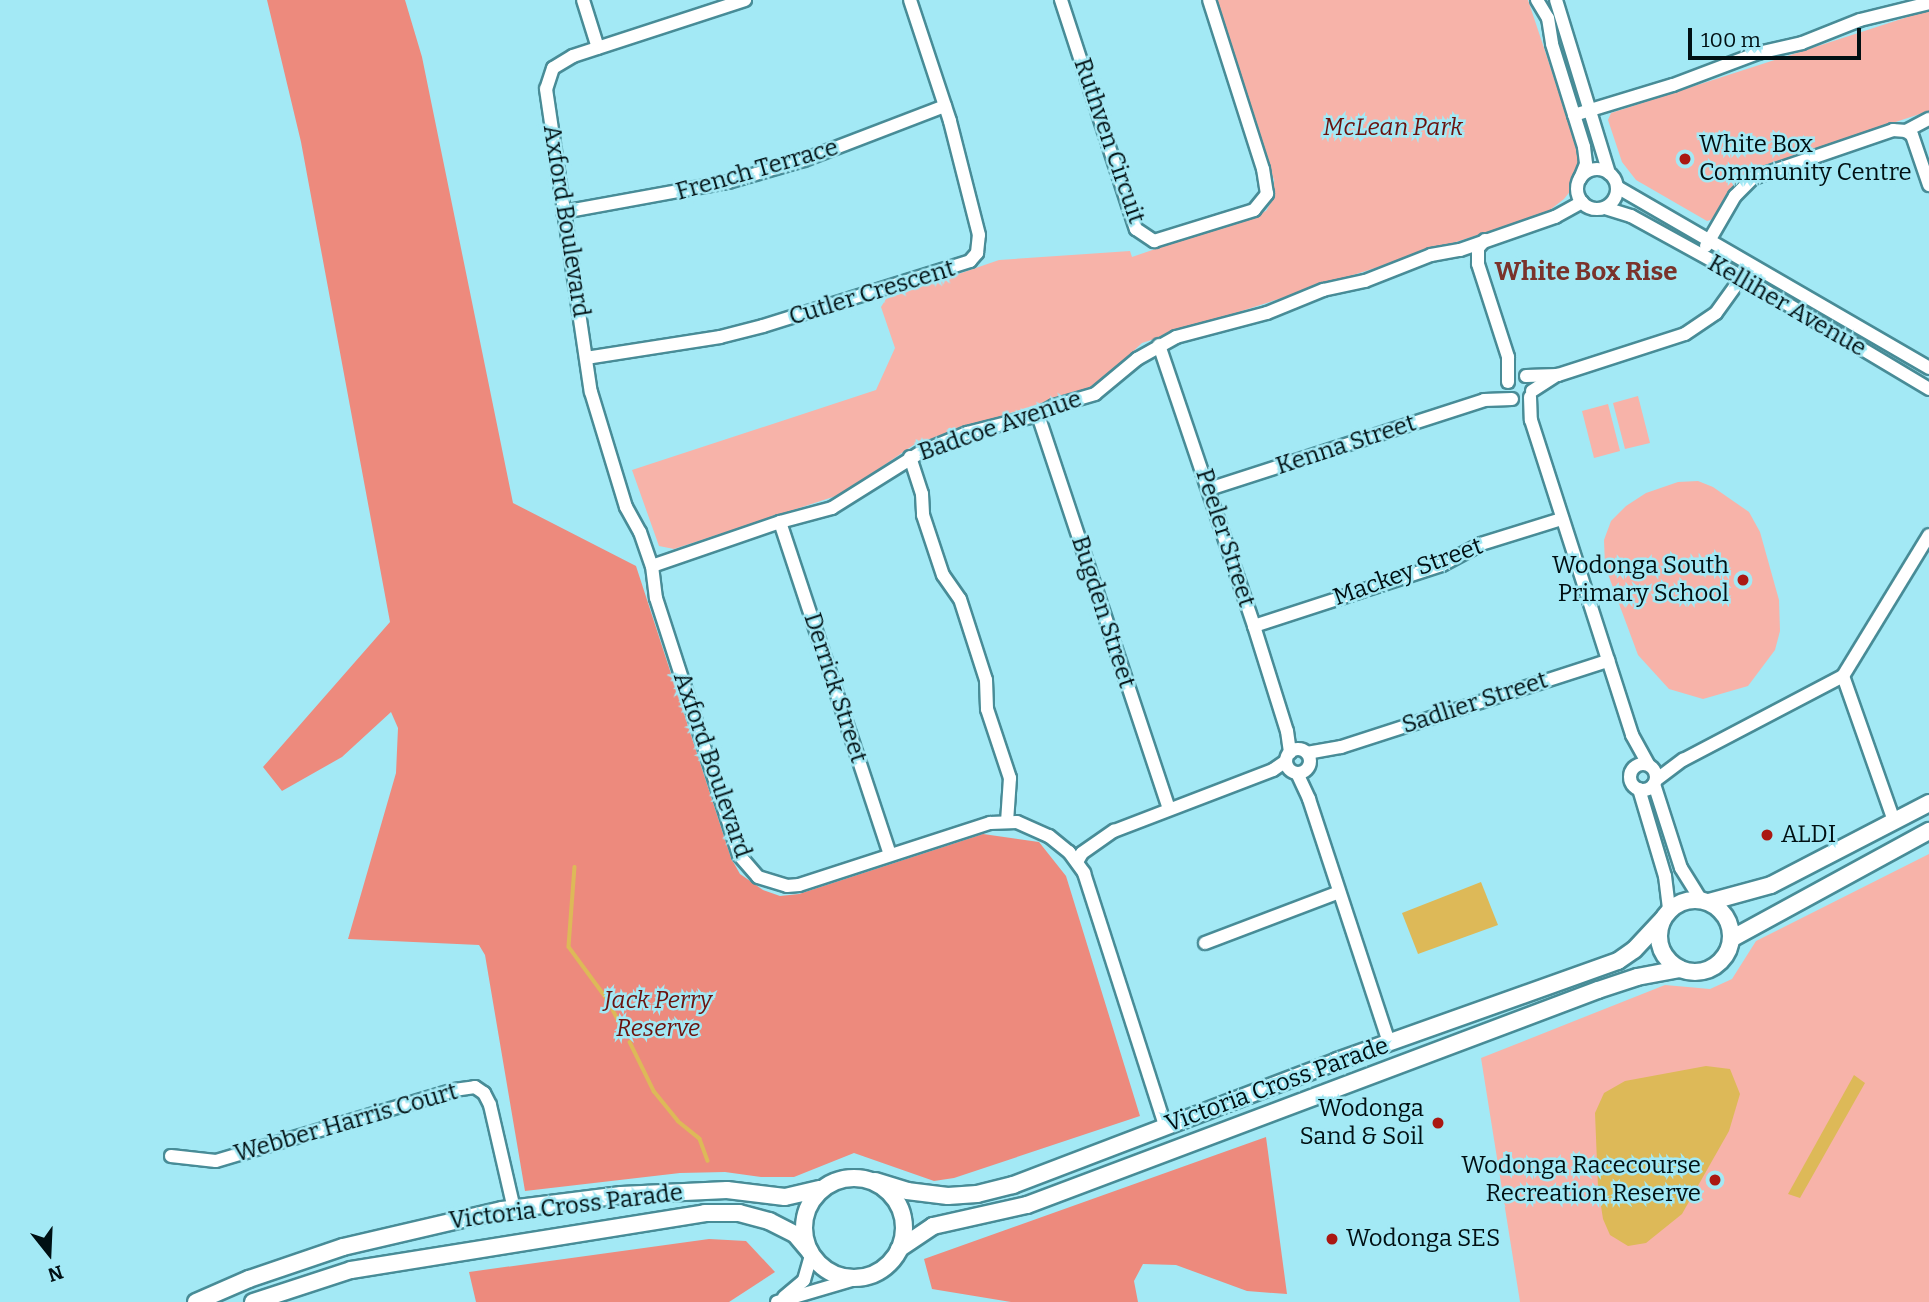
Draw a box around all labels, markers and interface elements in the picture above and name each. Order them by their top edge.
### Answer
scale bar [1691,14,1864,58]
text: 100 m [1701,27,1761,53]
street label: Ruthven Circuit [1067,55,1151,227]
park label: McLean Park [1323,114,1463,142]
street label: Axford Boulevard [537,123,595,319]
place label: White Box Community Centre [1699,131,1912,187]
street label: French Terrace [673,133,841,207]
marker: White Box Community Centre [1677,151,1693,167]
street label: Kelliher Avenue [1703,249,1871,363]
street label: Cutler Crescent [786,254,958,332]
district label: White Box Rise [1495,256,1677,288]
street label: Badcoe Avenue [915,385,1085,467]
street label: Kenna Street [1273,409,1419,481]
street label: Peeler Street [1189,465,1261,611]
street label: Bugden Street [1065,532,1141,692]
street label: Mackey Street [1329,532,1487,612]
place label: Wodonga South Primary School [1552,552,1729,608]
marker: Wodonga South Primary School [1735,572,1751,588]
street label: Derrick Street [797,609,873,767]
street label: Sadlier Street [1398,666,1552,740]
street label: Axford Boulevard [667,669,757,861]
place label: ALDI [1781,821,1836,849]
marker: ALDI [1759,827,1775,843]
park label: Jack Perry Reserve [604,987,712,1043]
street label: Victoria Cross Parade [1161,1031,1393,1139]
street label: Webber Harris Court [231,1077,461,1169]
place label: Wodonga Sand & Soil [1300,1095,1424,1151]
marker: Wodonga Sand & Soil [1430,1115,1446,1131]
place label: Wodonga Racecourse Recreation Reserve [1461,1152,1701,1208]
marker: Wodonga Racecourse Recreation Reserve [1707,1172,1723,1188]
street label: Victoria Cross Parade [447,1178,685,1236]
north arrow [14,1218,84,1288]
place label: Wodonga SES [1346,1225,1500,1253]
marker: Wodonga SES [1324,1231,1340,1247]
text: N [45,1260,66,1287]

